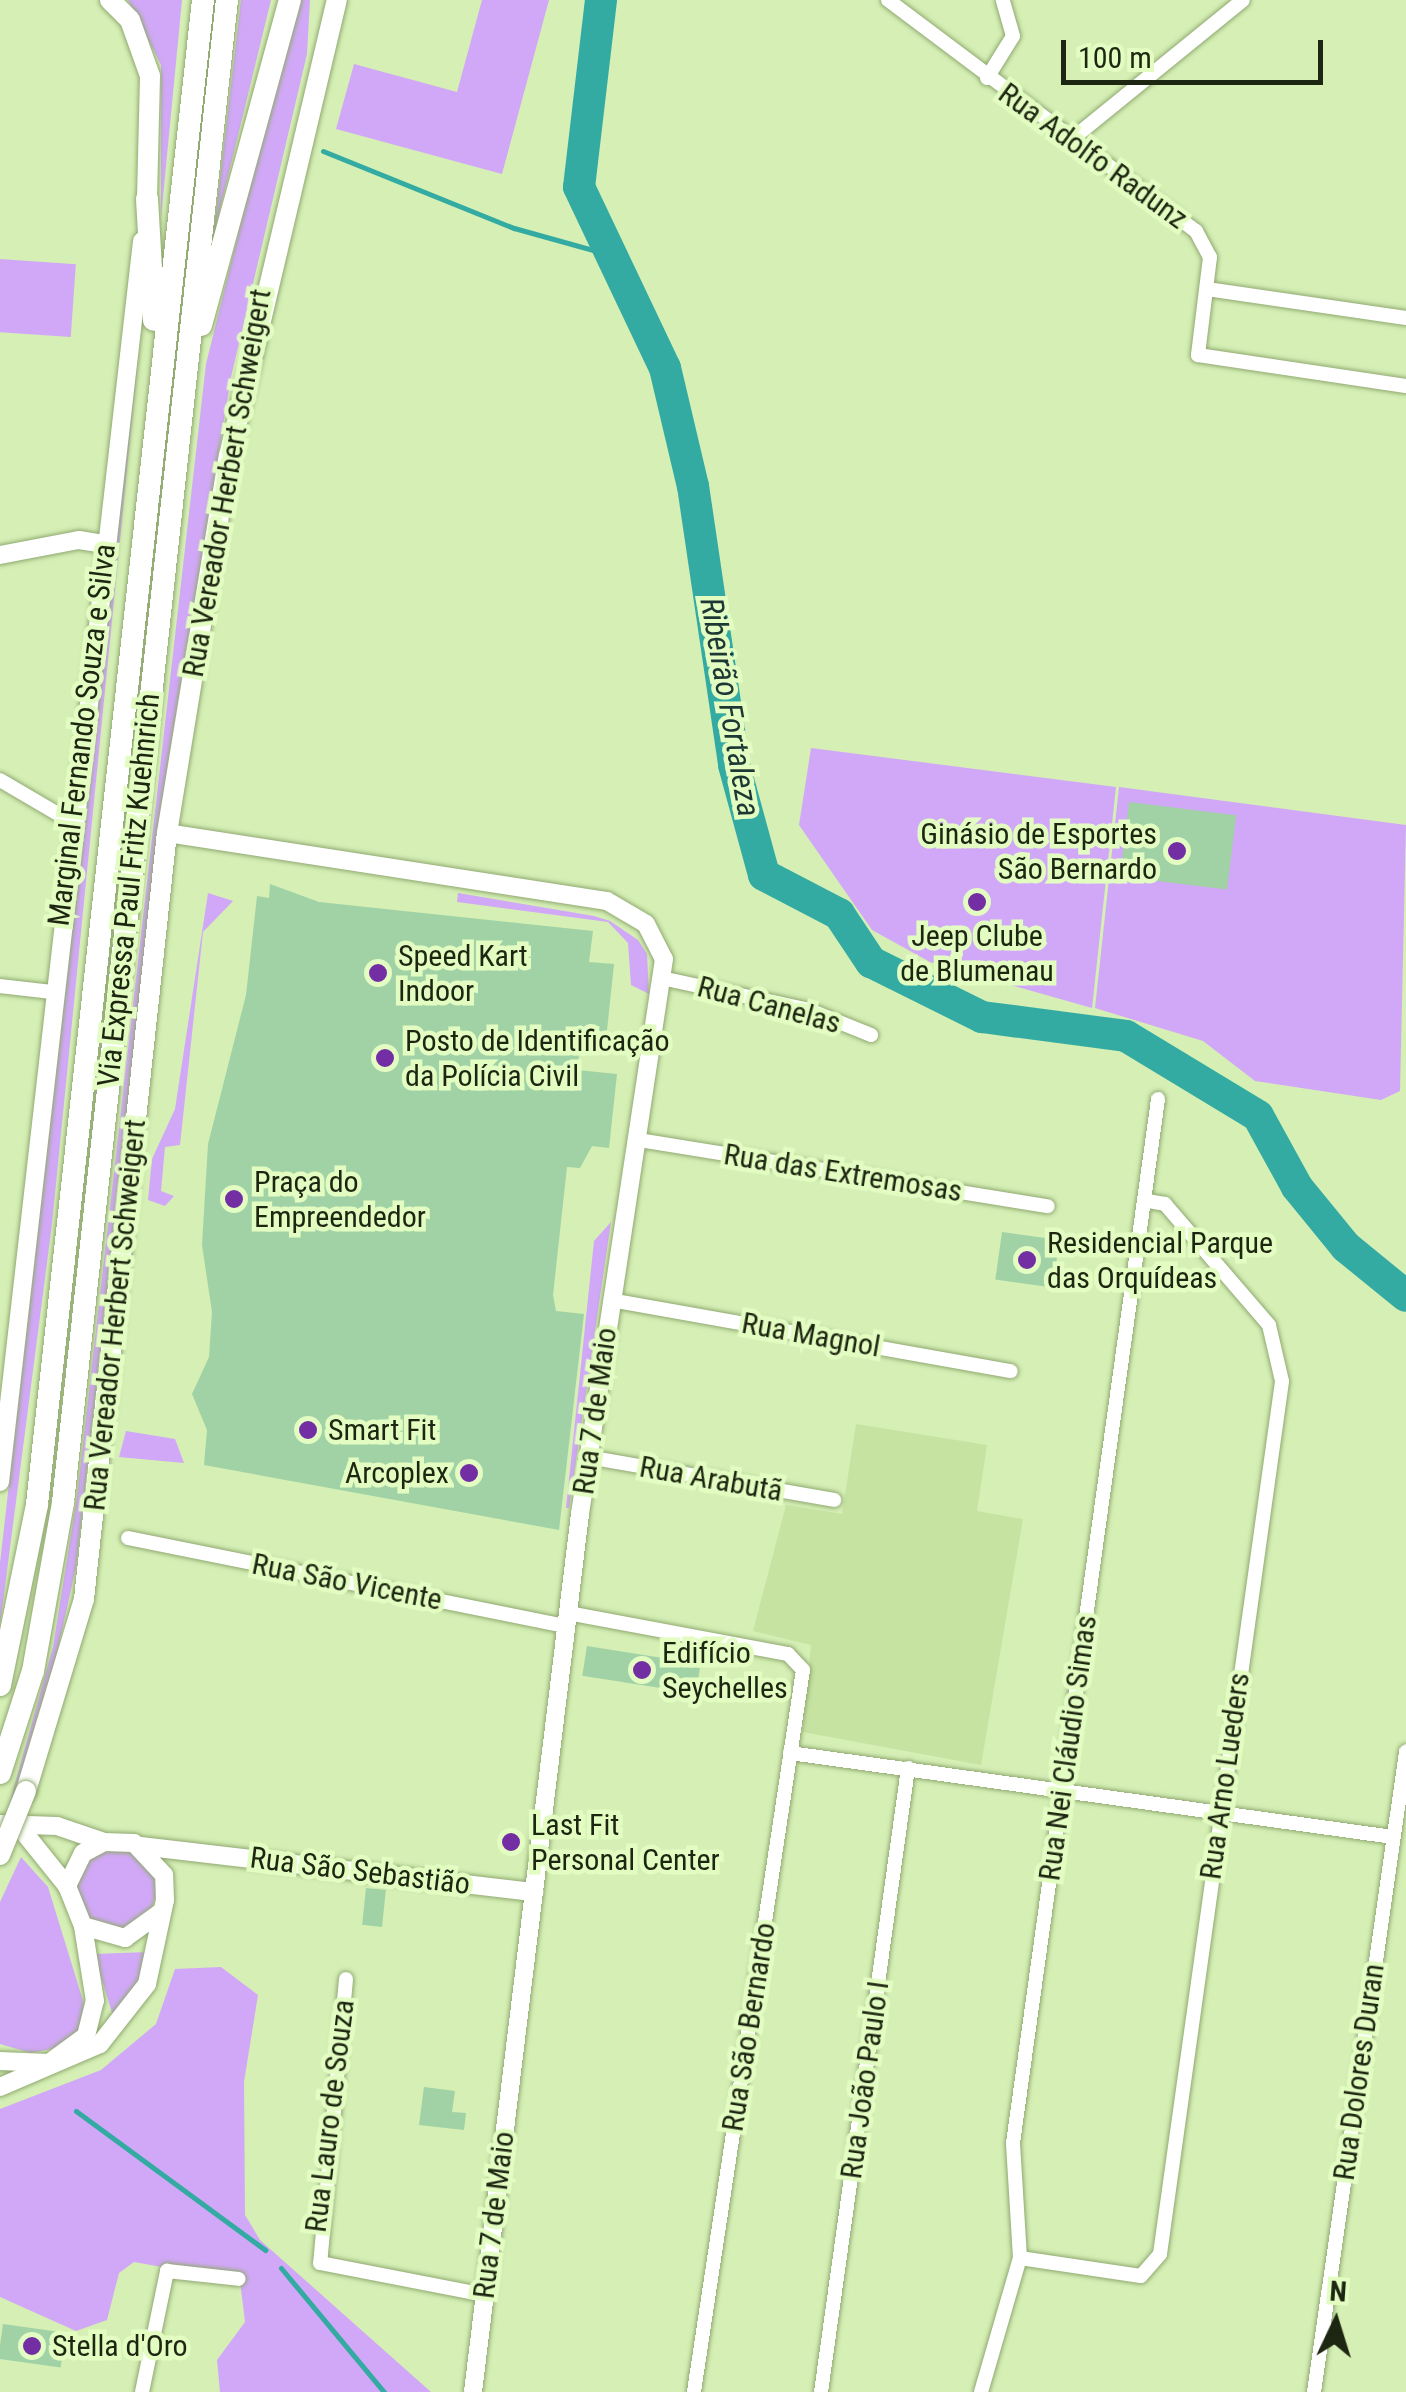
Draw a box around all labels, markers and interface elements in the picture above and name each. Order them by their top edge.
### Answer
scale bar [1066,20,1328,82]
text: 100 m [1078,40,1152,75]
street label: Rua Adolfo Radunz [992,75,1194,237]
street label: Rua Vereador Herbert Schweigert [175,286,279,680]
street label: Marginal Fernando Souza e Silva [41,542,123,928]
water label: Ribeirão Fortaleza [692,594,768,820]
street label: Via Expressa Paul Fritz Kuehnrich [90,691,168,1089]
place label: Ginásio de Esportes São Bernardo [920,816,1157,886]
marker: Ginásio de Esportes São Bernardo [1166,840,1188,862]
marker: Jeep Clube de Blumenau [966,891,988,913]
place label: Jeep Clube de Blumenau [900,918,1054,988]
place label: Speed Kart Indoor [398,938,528,1008]
marker: Speed Kart Indoor [367,962,389,984]
street label: Rua Canelas [694,969,844,1041]
place label: Posto de Identificação da Polícia Civil [405,1023,669,1094]
marker: Posto de Identificação da Polícia Civil [374,1047,396,1069]
street label: Rua Vereador Herbert Schweigert [77,1117,153,1513]
street label: Rua das Extremosas [721,1136,965,1210]
place label: Praça do Empreendedor [254,1164,426,1234]
marker: Praça do Empreendedor [223,1188,245,1210]
place label: Residencial Parque das Orquídeas [1047,1225,1273,1296]
marker: Residencial Parque das Orquídeas [1016,1249,1038,1271]
street label: Rua Magnol [739,1305,883,1365]
street label: Rua 7 de Maio [565,1325,625,1497]
place label: Smart Fit [328,1412,436,1448]
marker: Smart Fit [297,1419,319,1441]
street label: Rua Arabutã [637,1449,785,1509]
place label: Arcoplex [345,1455,449,1491]
marker: Arcoplex [458,1462,480,1484]
street label: Rua São Vicente [249,1546,445,1618]
street label: Rua Nei Cláudio Simas [1032,1613,1104,1883]
place label: Edifício Seychelles [662,1635,788,1706]
marker: Edifício Seychelles [631,1659,653,1681]
street label: Rua Arno Lueders [1193,1670,1257,1882]
place label: Last Fit Personal Center [531,1807,720,1878]
marker: Last Fit Personal Center [500,1831,522,1853]
street label: Rua São Sebastião [248,1840,472,1902]
street label: Rua São Bernardo [715,1920,783,2134]
street label: Rua Dolores Duran [1326,1961,1392,2183]
street label: Rua João Paulo I [833,1979,897,2181]
street label: Rua Lauro de Souza [298,1998,362,2234]
street label: Rua 7 de Maio [466,2129,522,2301]
north arrow [1286,2272,1386,2372]
text: N [1328,2275,1348,2309]
place label: Stella d'Oro [52,2328,188,2364]
marker: Stella d'Oro [21,2335,43,2357]

